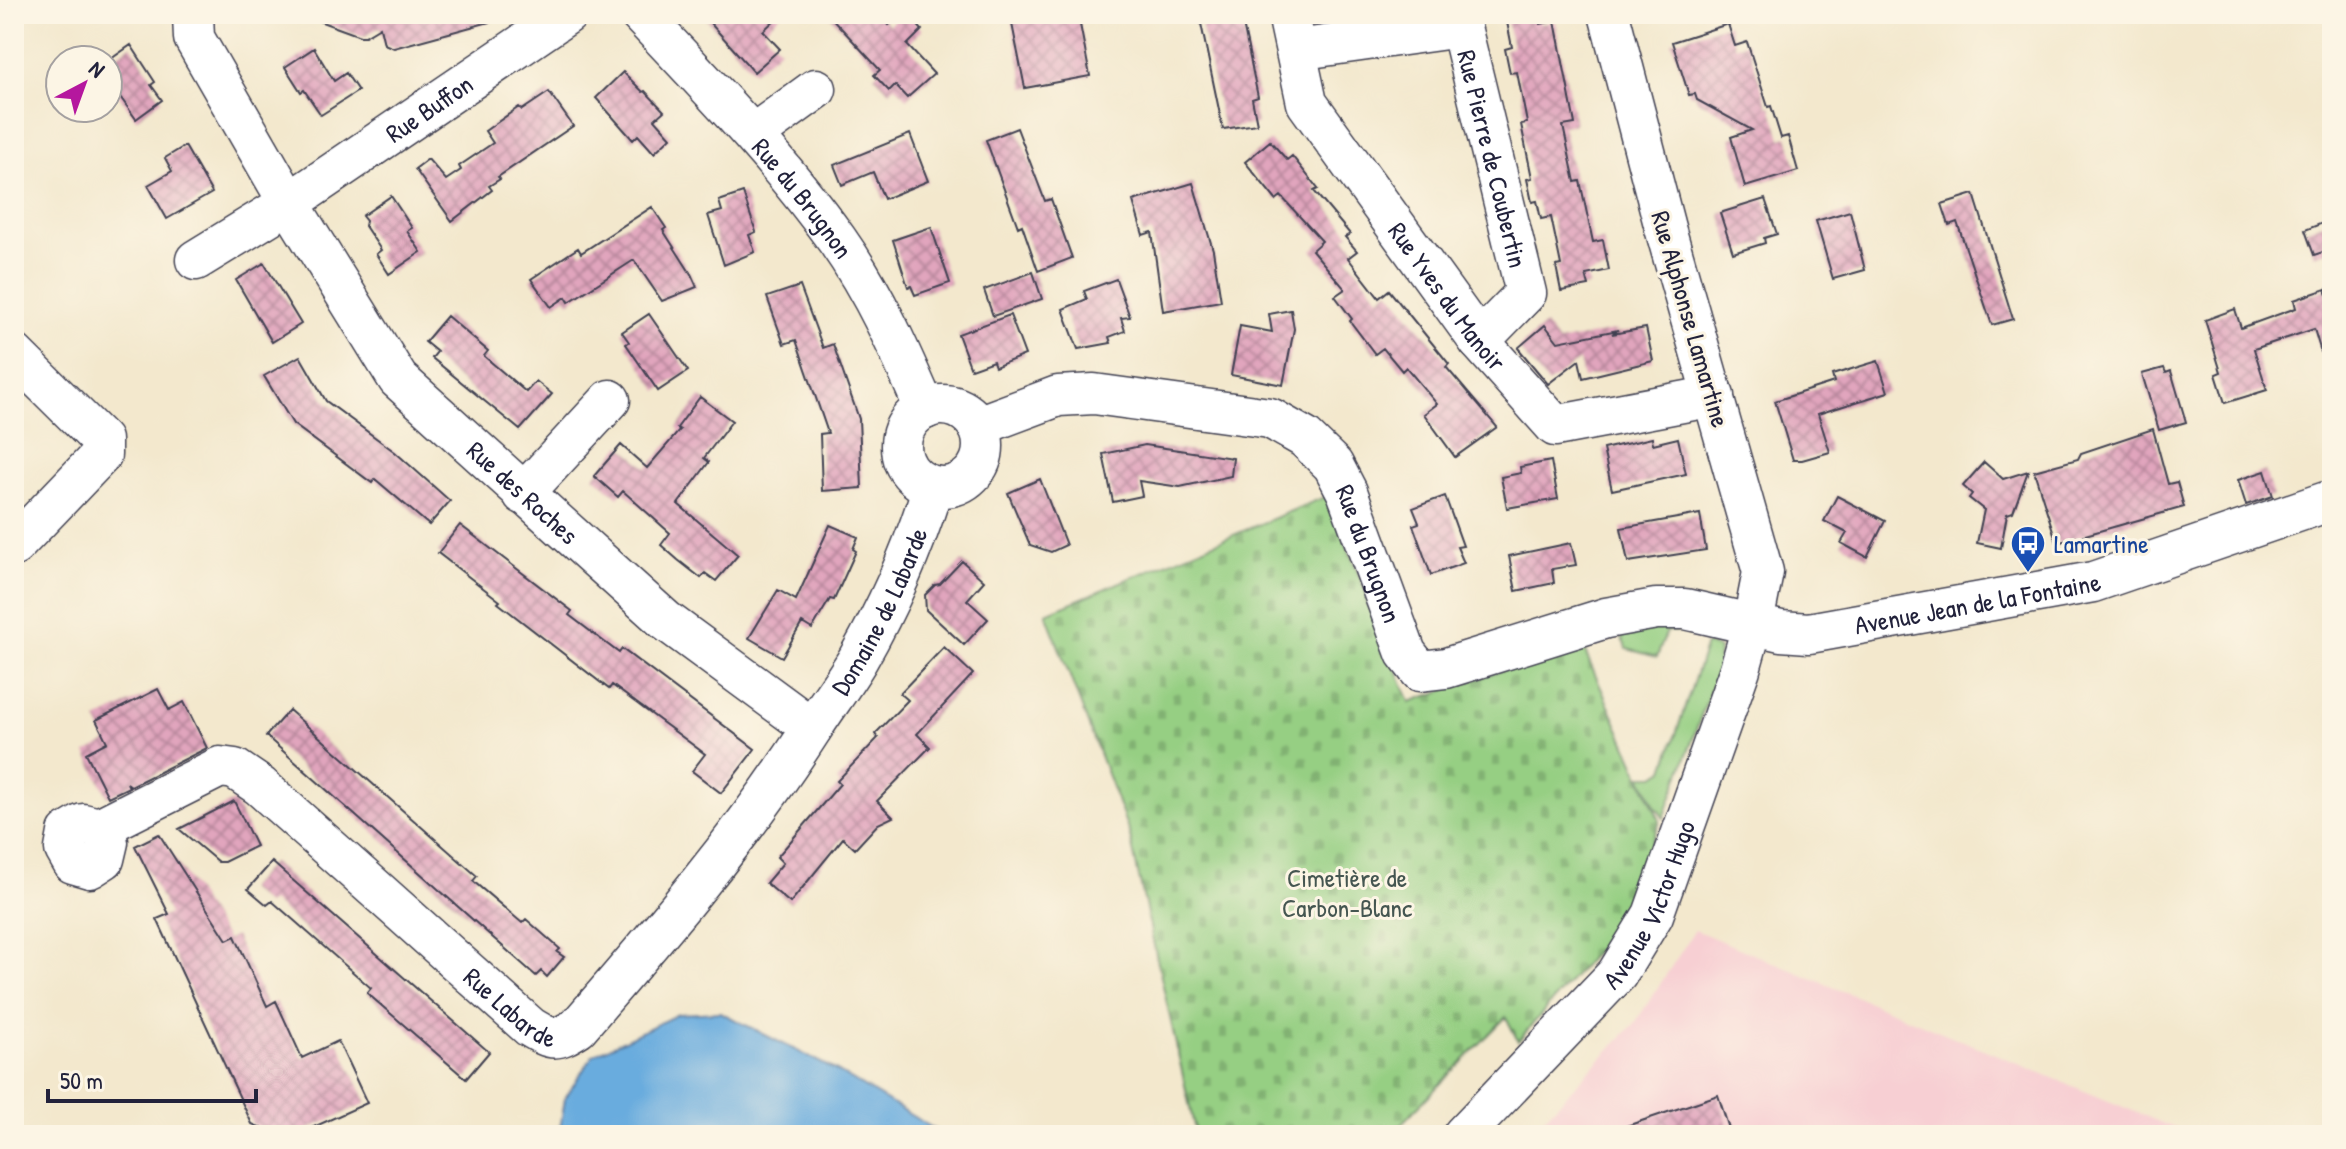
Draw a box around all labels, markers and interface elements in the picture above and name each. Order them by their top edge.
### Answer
north arrow [44,44,124,124]
street label: Rue Pierre de Coubertin [1450,46,1537,271]
text: N [83,54,112,84]
street label: Rue Buffon [378,66,479,150]
street label: Rue du Brugnon [745,130,862,265]
street label: Rue Alphonse Lamartine [1643,207,1739,431]
street label: Rue Yves du Manoir [1381,215,1515,378]
street label: Rue des Roches [460,432,586,551]
street label: Rue du Brugnon [1328,478,1411,627]
street label: Domaine de Labarde [822,523,935,701]
bus stop icon: Lamartine [2009,524,2047,574]
place label: Lamartine [2054,526,2149,561]
street label: Avenue Jean de la Fontaine [1852,563,2105,642]
street label: Avenue Victor Hugo [1595,815,1703,996]
park label: Cimetière de Carbon-Blanc [1282,860,1412,925]
street label: Rue Labarde [457,959,559,1055]
scale bar [48,1053,256,1103]
text: 50 m [60,1064,103,1096]

